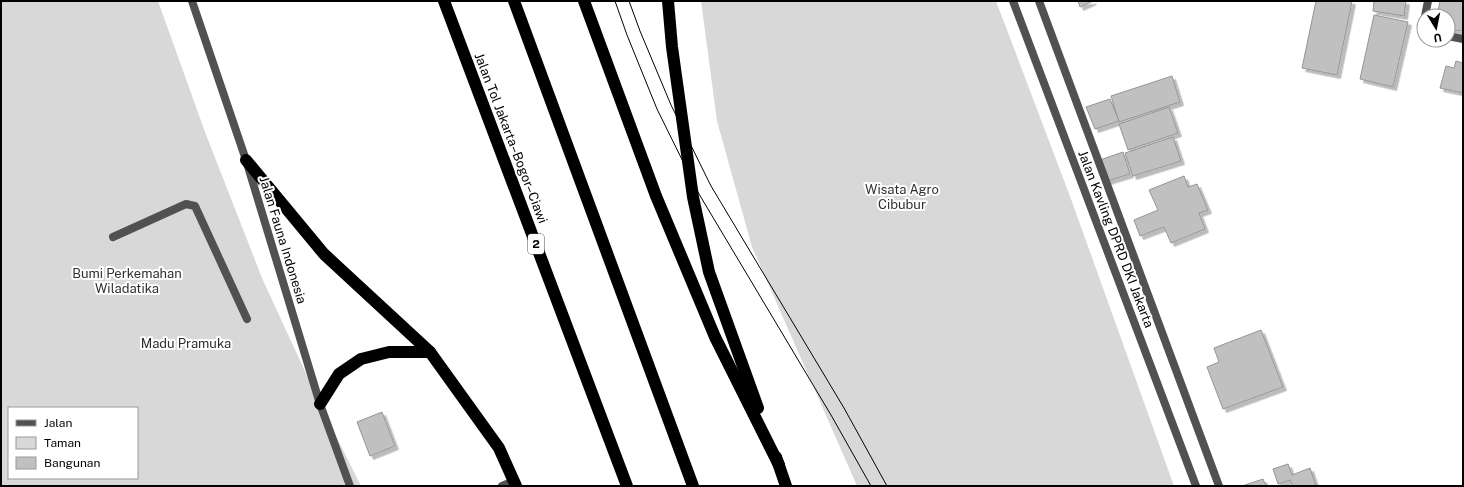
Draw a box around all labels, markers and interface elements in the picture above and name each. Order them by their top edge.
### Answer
north arrow [1416,8,1456,48]
text: U [1433,31,1443,44]
street label: Jalan Tol Jakarta–Bogor–Ciawi [471,51,551,225]
street label: Jalan Kavling DPRD DKI Jakarta [1075,148,1157,330]
street label: Jalan Fauna Indonesia [256,175,310,305]
park label: Wisata Agro Cibubur [865,182,939,212]
road number: 2 [528,234,544,254]
park label: Bumi Perkemahan Wiladatika [72,266,182,296]
park label: Madu Pramuka [141,336,231,351]
legend [8,407,138,479]
text: Jalan [44,416,73,430]
text: Taman [44,436,81,450]
text: Bangunan [44,456,100,470]

